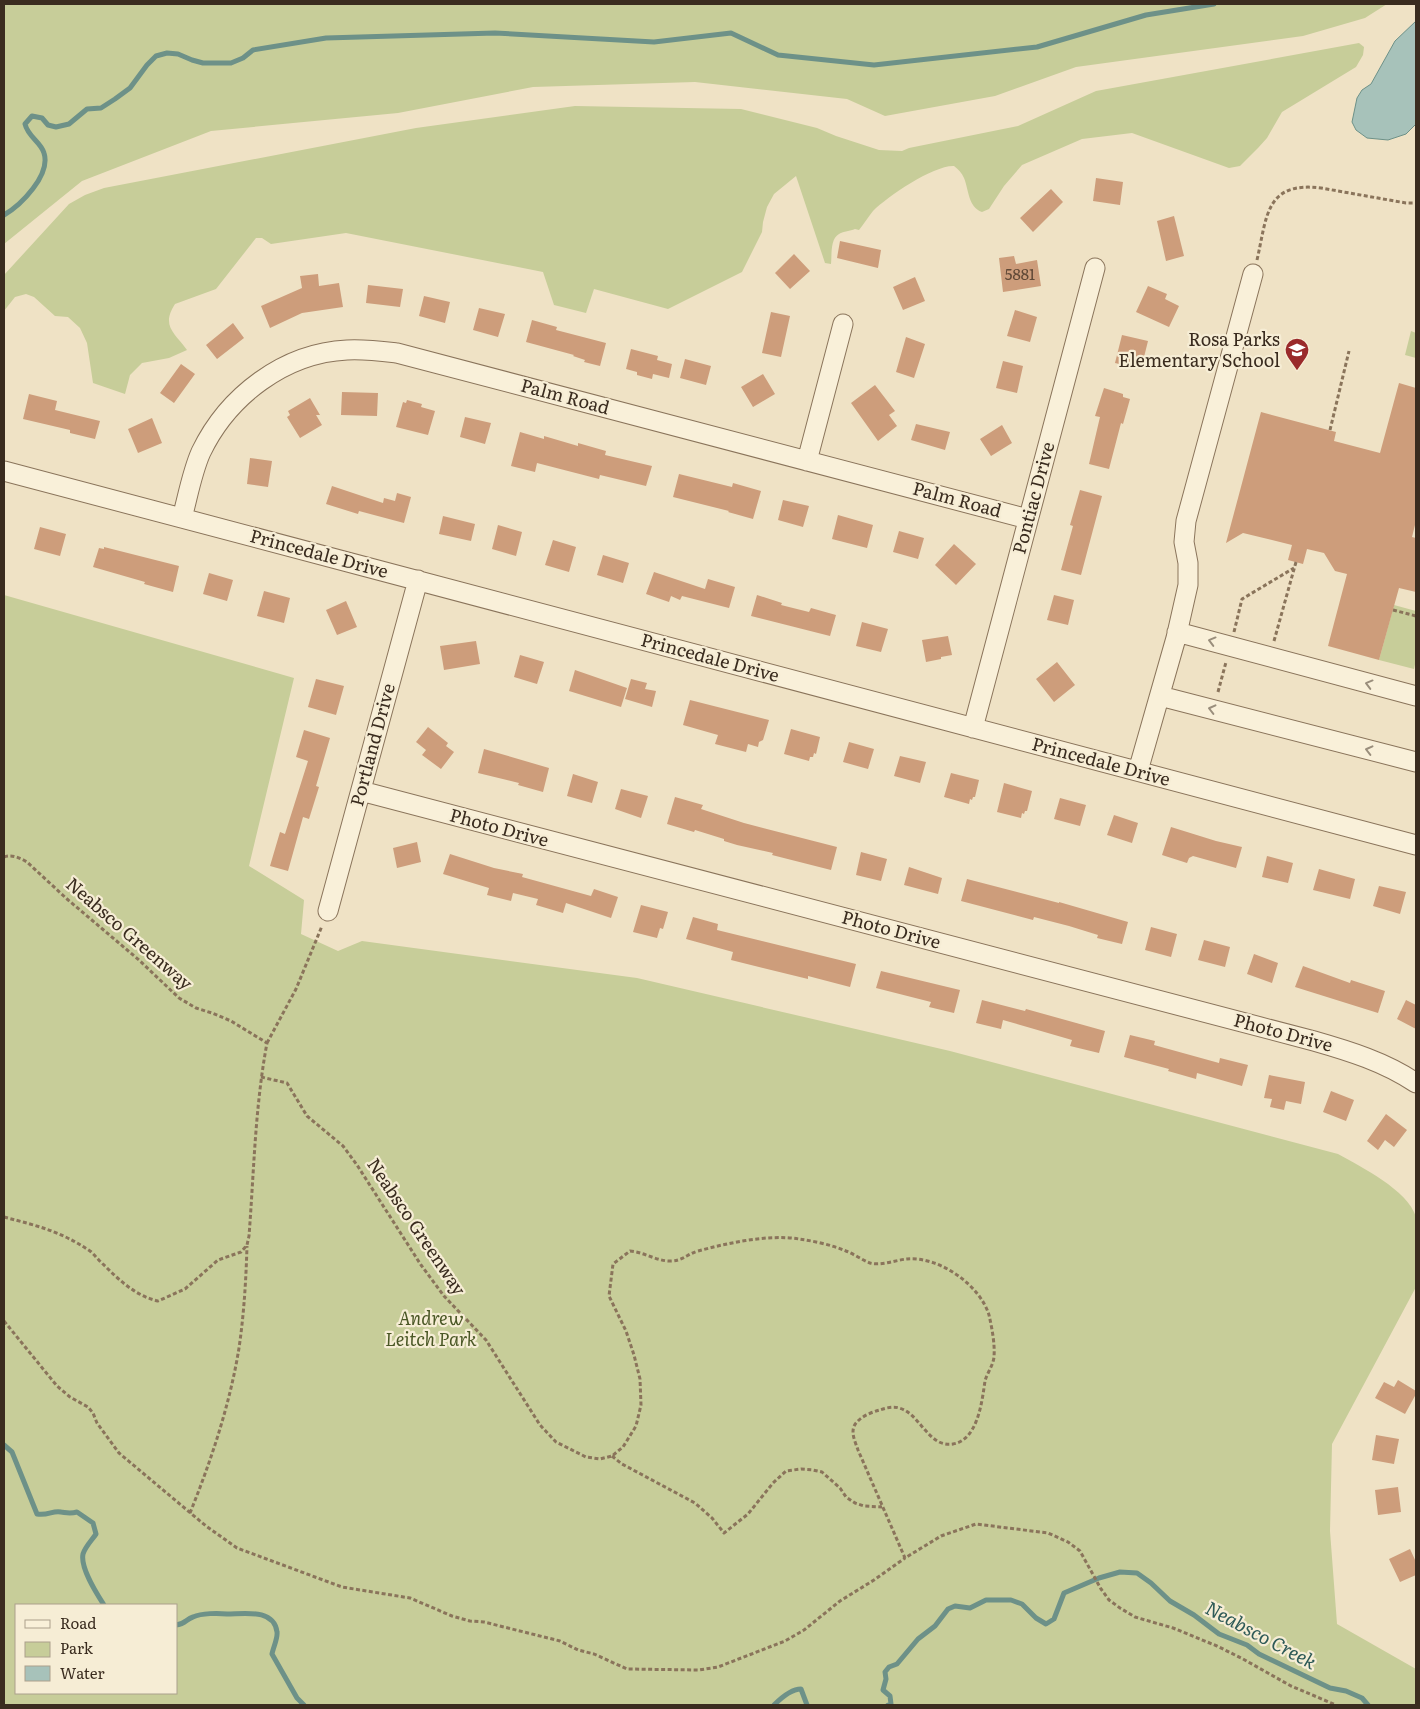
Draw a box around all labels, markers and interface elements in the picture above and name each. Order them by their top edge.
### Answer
house number: 5881 [1005,262,1035,285]
place label: Rosa Parks Elementary School [1118,325,1280,373]
school or university icon: Rosa Parks Elementary School [1284,337,1310,371]
street label: Palm Road [518,371,613,420]
street label: Pontiac Drive [1005,438,1061,557]
street label: Palm Road [910,474,1005,523]
street label: Princedale Drive [247,521,392,584]
street label: Princedale Drive [638,625,783,688]
one-way arrow [1208,636,1217,647]
one-way arrow [1366,679,1374,689]
street label: Portland Drive [342,680,401,809]
one-way arrow [1208,705,1216,715]
street label: Princedale Drive [1029,729,1174,792]
one-way arrow [1365,745,1374,756]
street label: Photo Drive [447,800,552,853]
street label: Neabsco Greenway [61,870,200,996]
street label: Photo Drive [839,902,944,955]
street label: Photo Drive [1231,1005,1336,1058]
street label: Neabsco Greenway [361,1152,474,1301]
park label: Andrew Leitch Park [385,1304,477,1352]
water label: Neabsco Creek [1201,1593,1322,1675]
legend [15,1604,178,1694]
text: Road [60,1611,96,1634]
text: Park [60,1636,94,1659]
text: Water [60,1661,105,1684]

